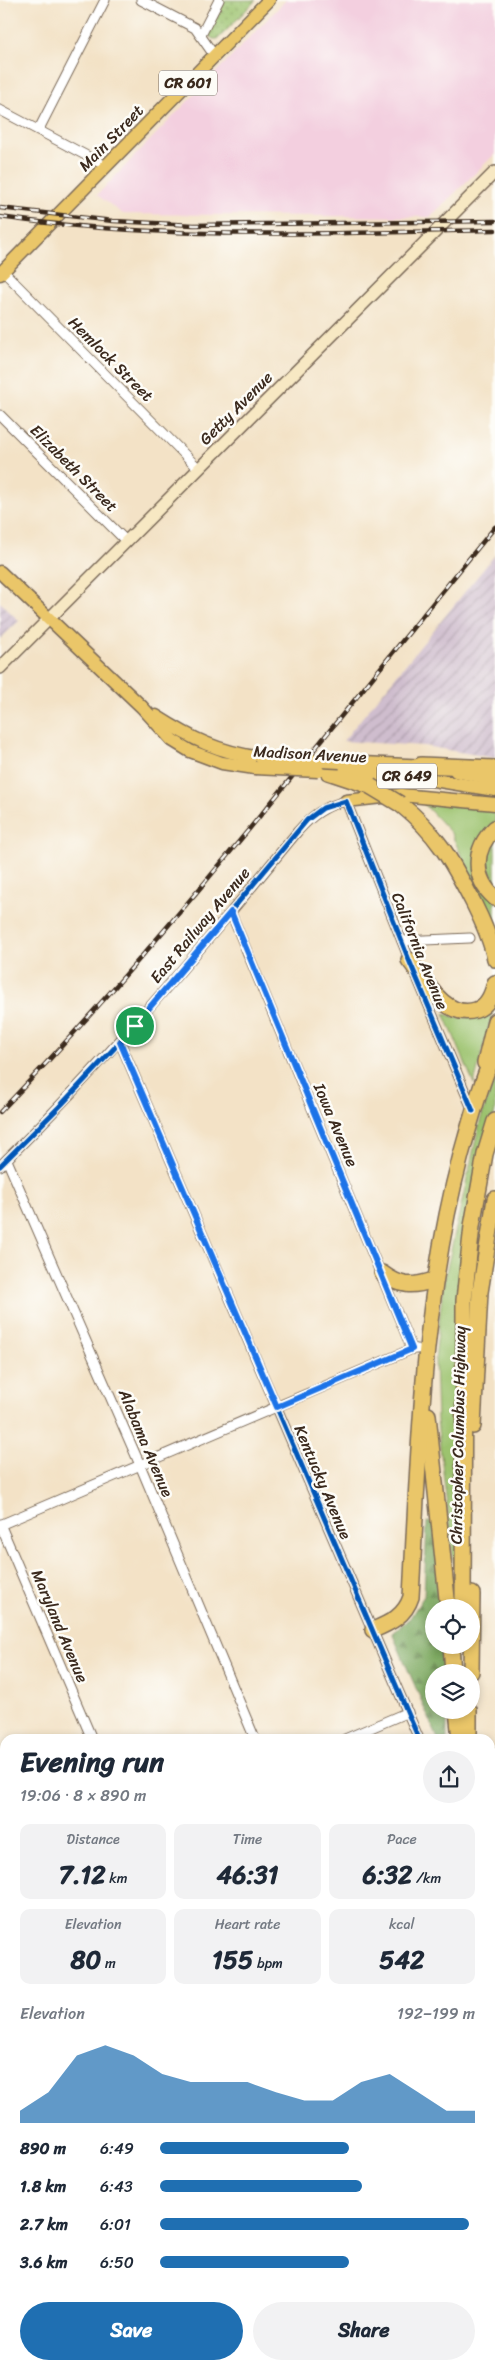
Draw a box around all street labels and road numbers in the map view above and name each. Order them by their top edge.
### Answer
road number: CR 601 [159,70,217,96]
street label: Main Street [71,97,151,179]
street label: Hemlock Street [61,309,161,409]
street label: Getty Avenue [192,364,280,452]
street label: Elizabeth Street [23,417,125,519]
street label: Madison Avenue [253,737,368,771]
road number: CR 649 [377,764,437,788]
street label: East Railway Avenue [142,860,258,990]
street label: California Avenue [383,888,457,1014]
street label: Iowa Avenue [305,1078,367,1172]
street label: Christopher Columbus Highway [442,1325,474,1544]
street label: Alabama Avenue [110,1383,182,1502]
street label: Kentucky Avenue [286,1420,360,1544]
street label: Maryland Avenue [23,1565,97,1687]

